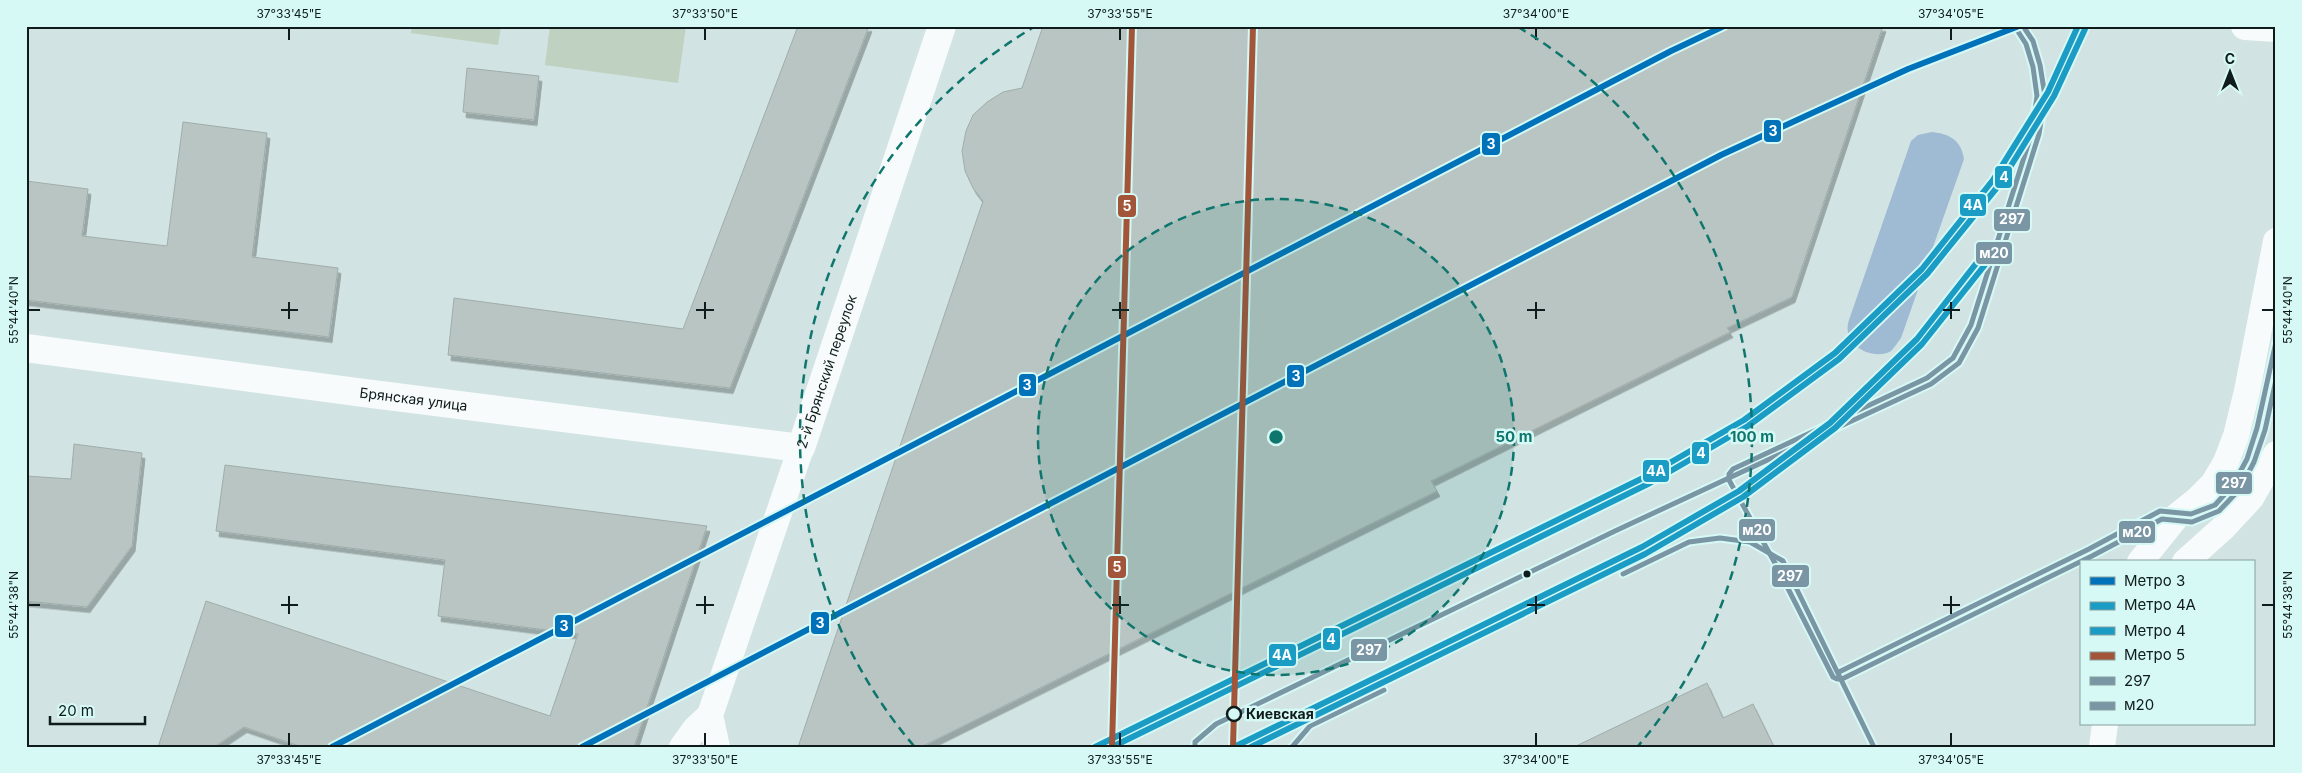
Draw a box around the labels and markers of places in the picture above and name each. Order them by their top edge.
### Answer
centre of rings [1267,428,1285,446]
unlabelled marker [1522,569,1532,579]
place label: Киевская [1246,705,1314,722]
marker: Киевская [1226,706,1242,722]

